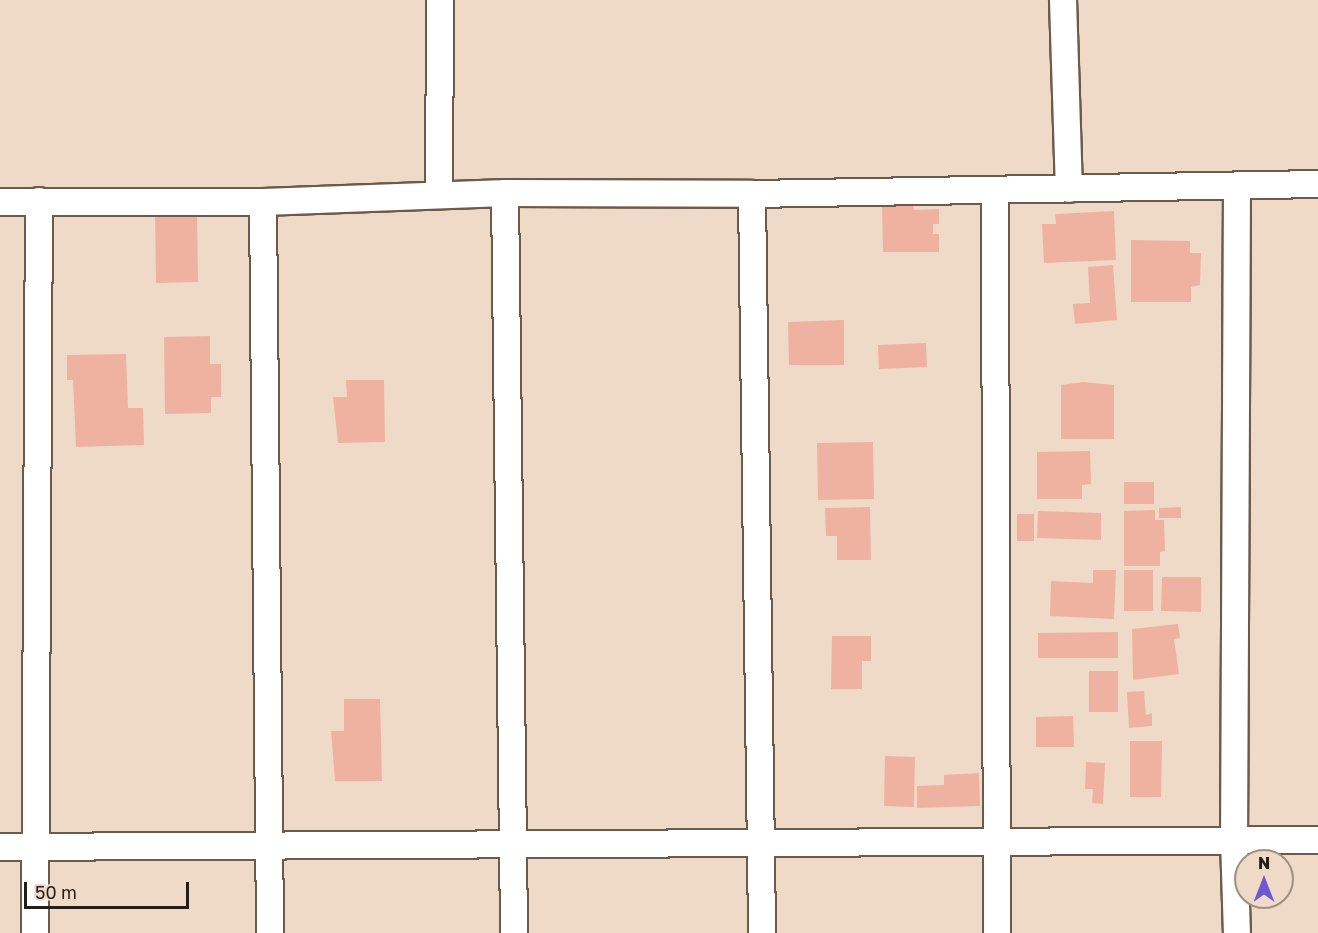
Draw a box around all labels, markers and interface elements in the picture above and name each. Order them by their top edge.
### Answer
north arrow [1234,849,1294,909]
text: N [1258,853,1270,873]
scale bar [27,870,192,908]
text: 50 m [35,881,77,903]

